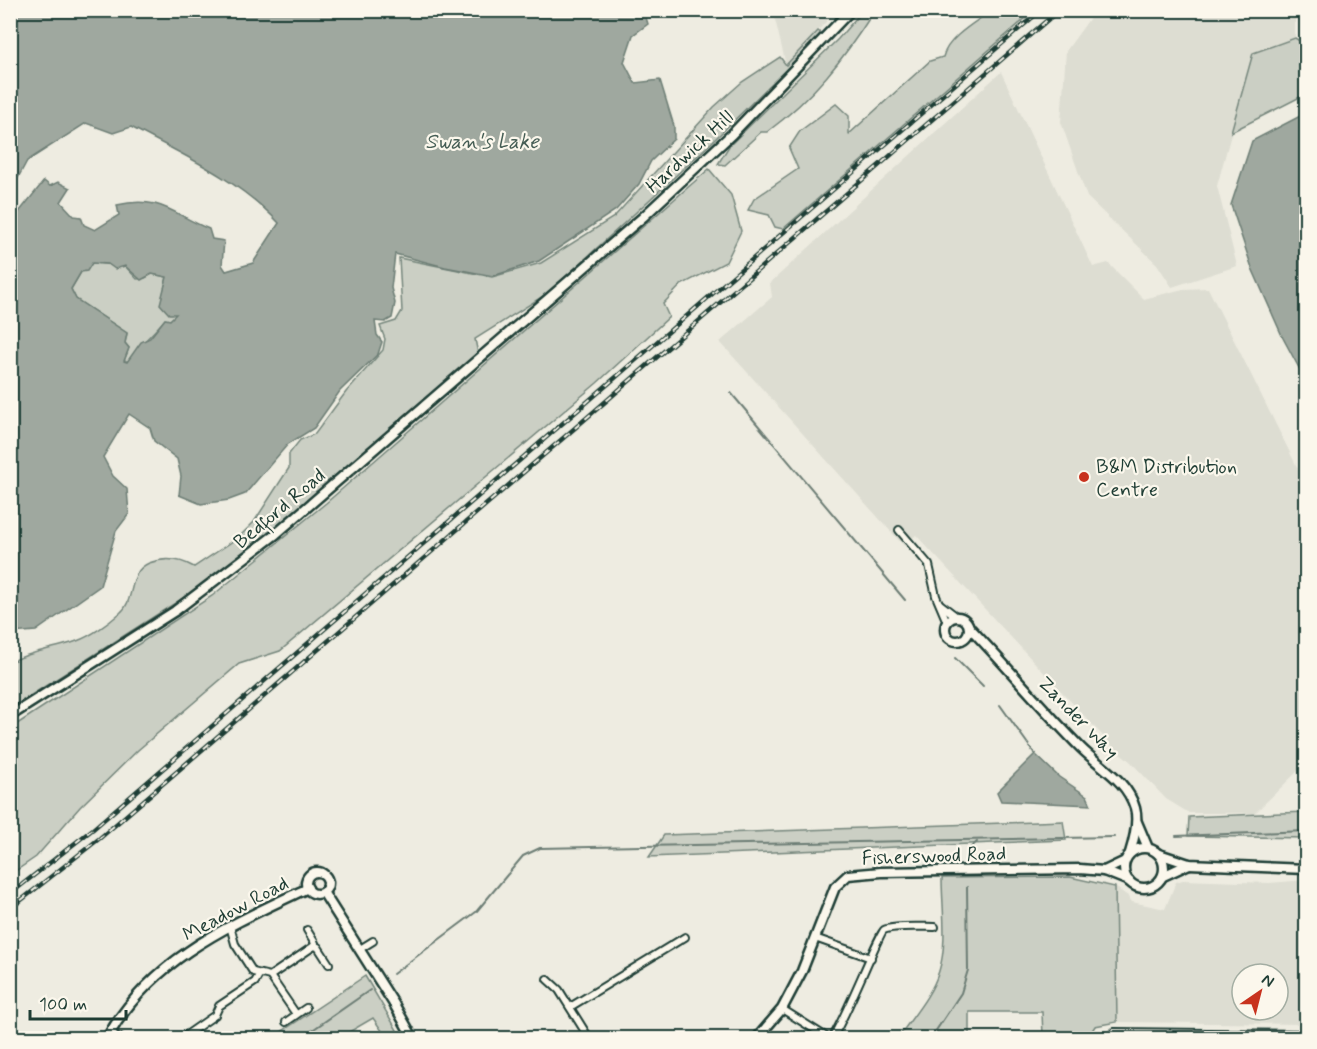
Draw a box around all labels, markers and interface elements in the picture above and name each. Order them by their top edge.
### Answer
street label: Hardwick Hill [640,104,740,200]
water label: Swan's Lake [425,128,540,156]
place label: B&M Distribution Centre [1096,454,1237,504]
street label: Bedford Road [228,463,333,557]
marker: B&M Distribution Centre [1077,470,1091,484]
street label: Zander Way [1031,670,1124,766]
street label: Fisherswood Road [861,840,1007,873]
street label: Meadow Road [178,870,293,949]
north arrow [1230,962,1290,1022]
text: N [1257,969,1278,993]
scale bar [30,983,126,1021]
text: 100 m [39,993,87,1017]

